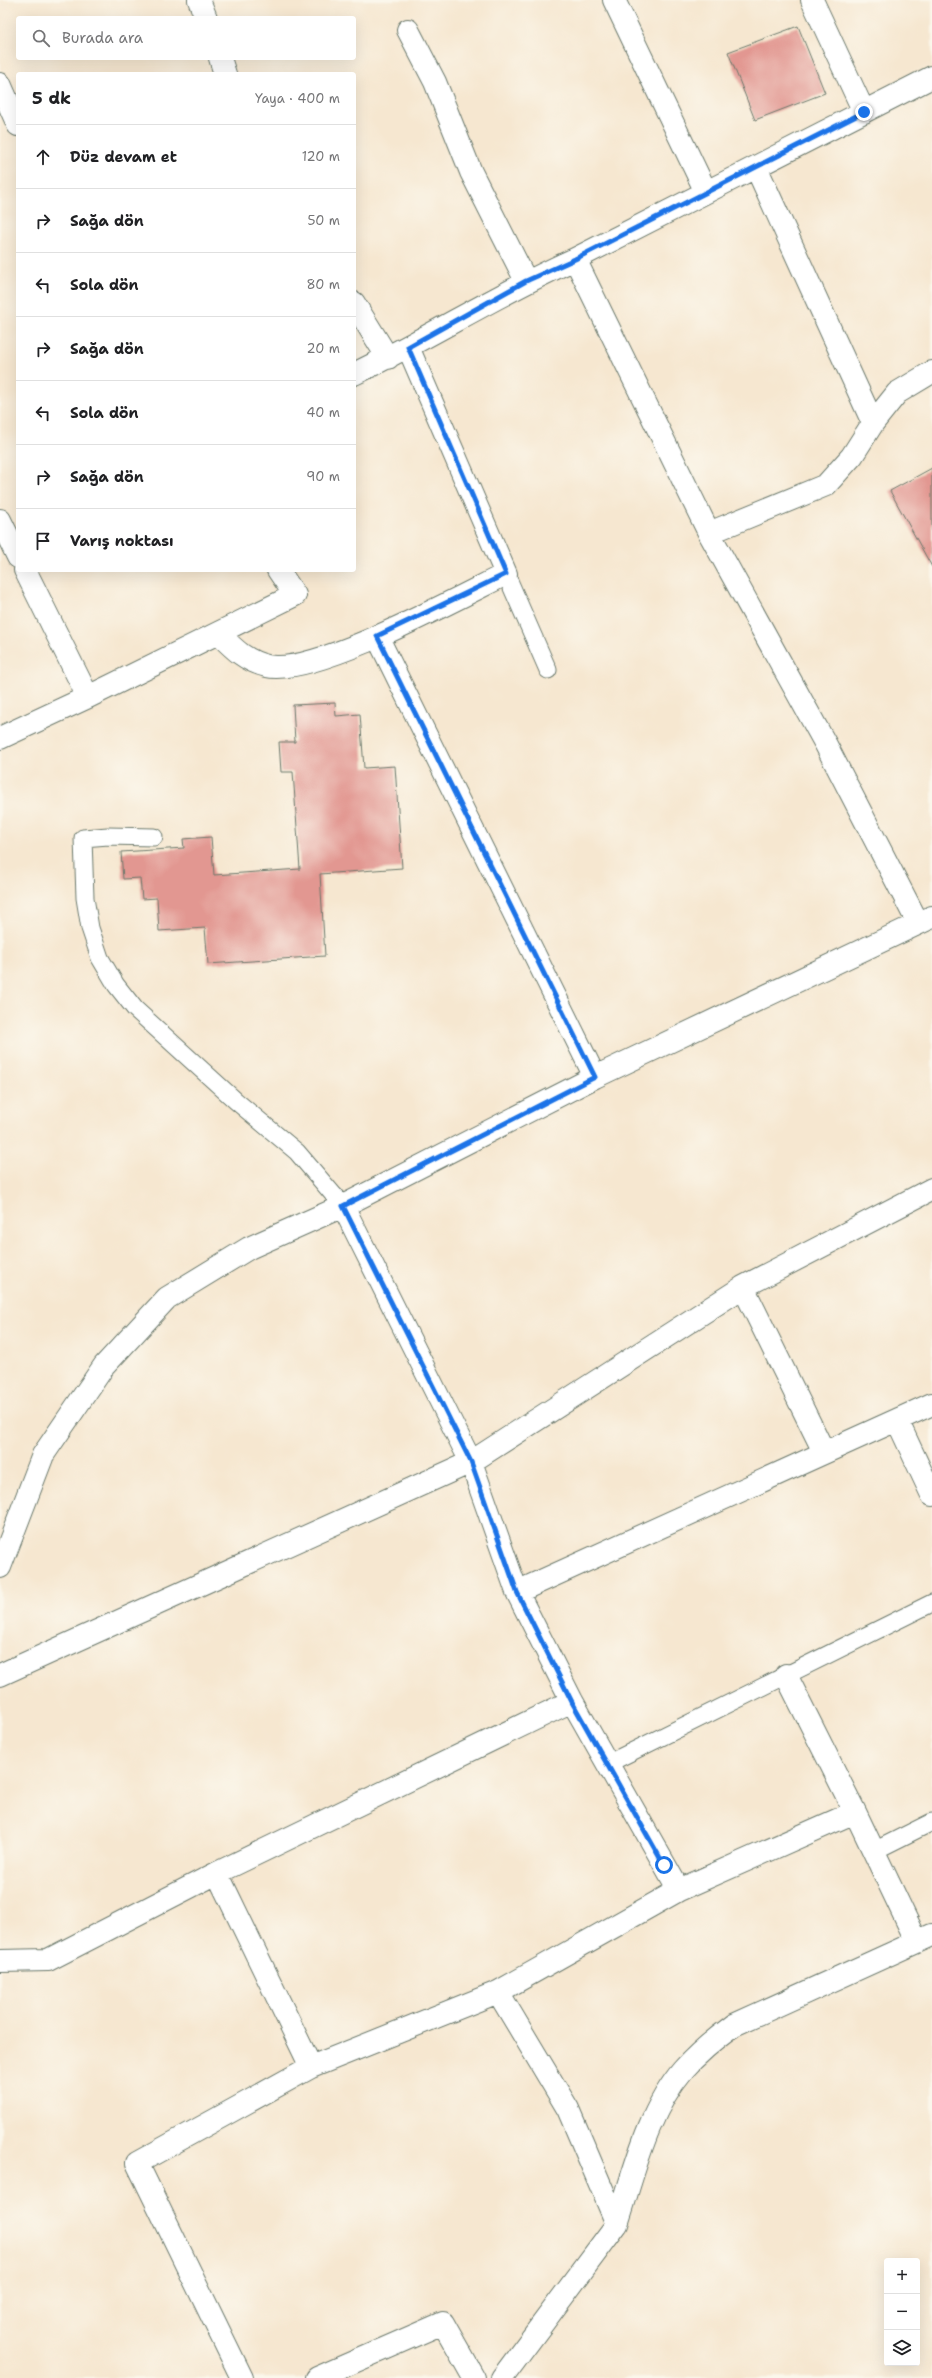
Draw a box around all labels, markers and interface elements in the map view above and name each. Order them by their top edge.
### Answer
search box [16,16,356,60]
icon: search [30,27,52,49]
text: Burada ara [62,28,143,48]
text: 5 dk [32,87,71,109]
text: Yaya · 400 m [255,90,340,107]
route end [855,103,873,121]
icon: ahead [32,146,54,168]
text: Düz devam et [70,147,177,167]
text: 120 m [302,148,340,165]
icon: right [32,210,54,232]
text: Sağa dön [70,211,144,231]
text: 50 m [307,212,340,229]
icon: left [32,274,54,296]
text: Sola dön [70,275,139,295]
text: 80 m [306,276,340,293]
icon: right [32,338,54,360]
text: Sağa dön [70,339,144,359]
text: 20 m [307,340,340,357]
icon: left [32,402,54,424]
text: Sola dön [70,403,139,423]
text: 40 m [306,404,340,421]
icon: right [32,466,54,488]
text: Sağa dön [70,467,144,487]
text: 90 m [306,468,340,485]
icon: arrive [32,530,54,552]
text: Varış noktası [70,531,174,551]
route start [655,1856,673,1874]
map controls [884,2258,920,2366]
button: + [884,2258,920,2294]
button: − [884,2294,920,2330]
button: layers [884,2330,920,2366]

